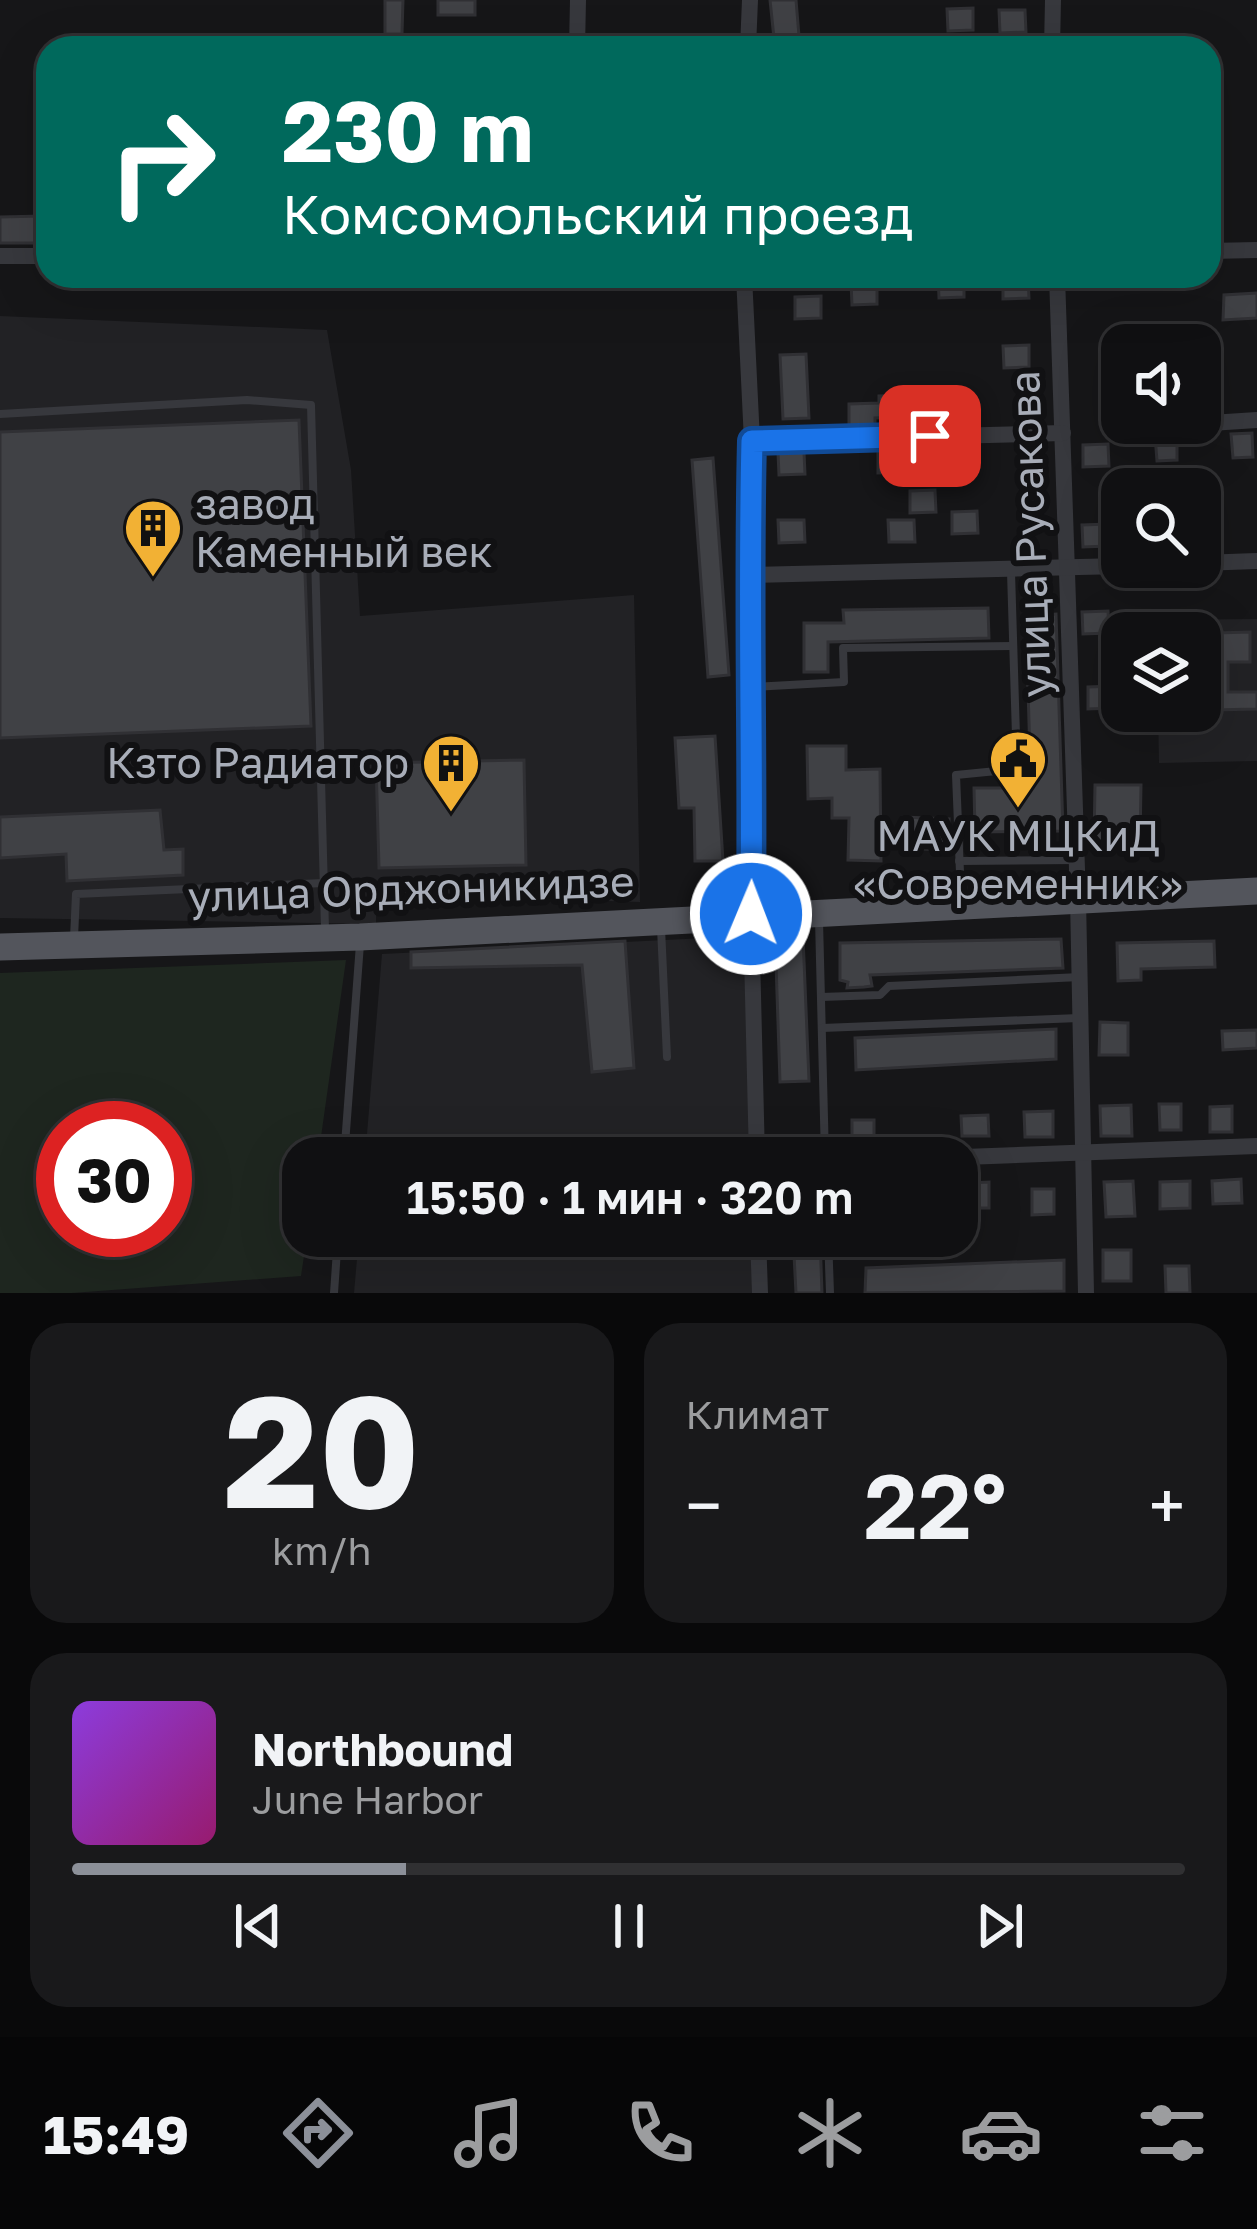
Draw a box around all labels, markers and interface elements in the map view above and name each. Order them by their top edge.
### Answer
text: 230 m [282,80,534,180]
icon: right [84,84,240,240]
text: Комсомольский проезд [282,181,913,246]
map controls [1101,324,1221,732]
button: sound [1101,324,1221,444]
street label: улица Русакова [998,370,1060,698]
pin [879,385,981,487]
icon: arrive [897,403,963,469]
button: search [1101,468,1221,588]
place label: завод Каменный век [195,478,493,576]
building icon: завод Каменный век [122,497,184,579]
button: layers [1101,612,1221,732]
public building icon: МАУК МЦКиД «Современник» [987,728,1049,810]
building icon: Кзто Радиатор [420,732,482,814]
place label: Кзто Радиатор [106,737,409,787]
place label: МАУК МЦКиД «Современник» [853,810,1183,908]
position arrow [688,851,814,977]
street label: улица Орджоникидзе [187,855,635,921]
speed limit sign: 30 [36,1101,192,1257]
text: 15:50 · 1 мин · 320 m [407,1170,853,1224]
text: 20 [223,1355,420,1542]
text: Климат [686,1391,829,1438]
text: 22° [864,1451,1007,1559]
text: − [686,1465,722,1545]
text: + [1149,1465,1185,1545]
text: km/h [272,1527,371,1574]
text: Northbound [252,1722,513,1776]
text: June Harbor [252,1776,483,1823]
icon: previous [225,1893,291,1959]
icon: pause [596,1893,662,1959]
icon: next [967,1893,1033,1959]
icon: directions [276,2091,360,2175]
icon: music [447,2091,531,2175]
icon: phone [618,2091,702,2175]
icon: climate [788,2091,872,2175]
icon: car [959,2091,1043,2175]
icon: filters [1130,2091,1214,2175]
text: 15:49 [43,2101,189,2166]

